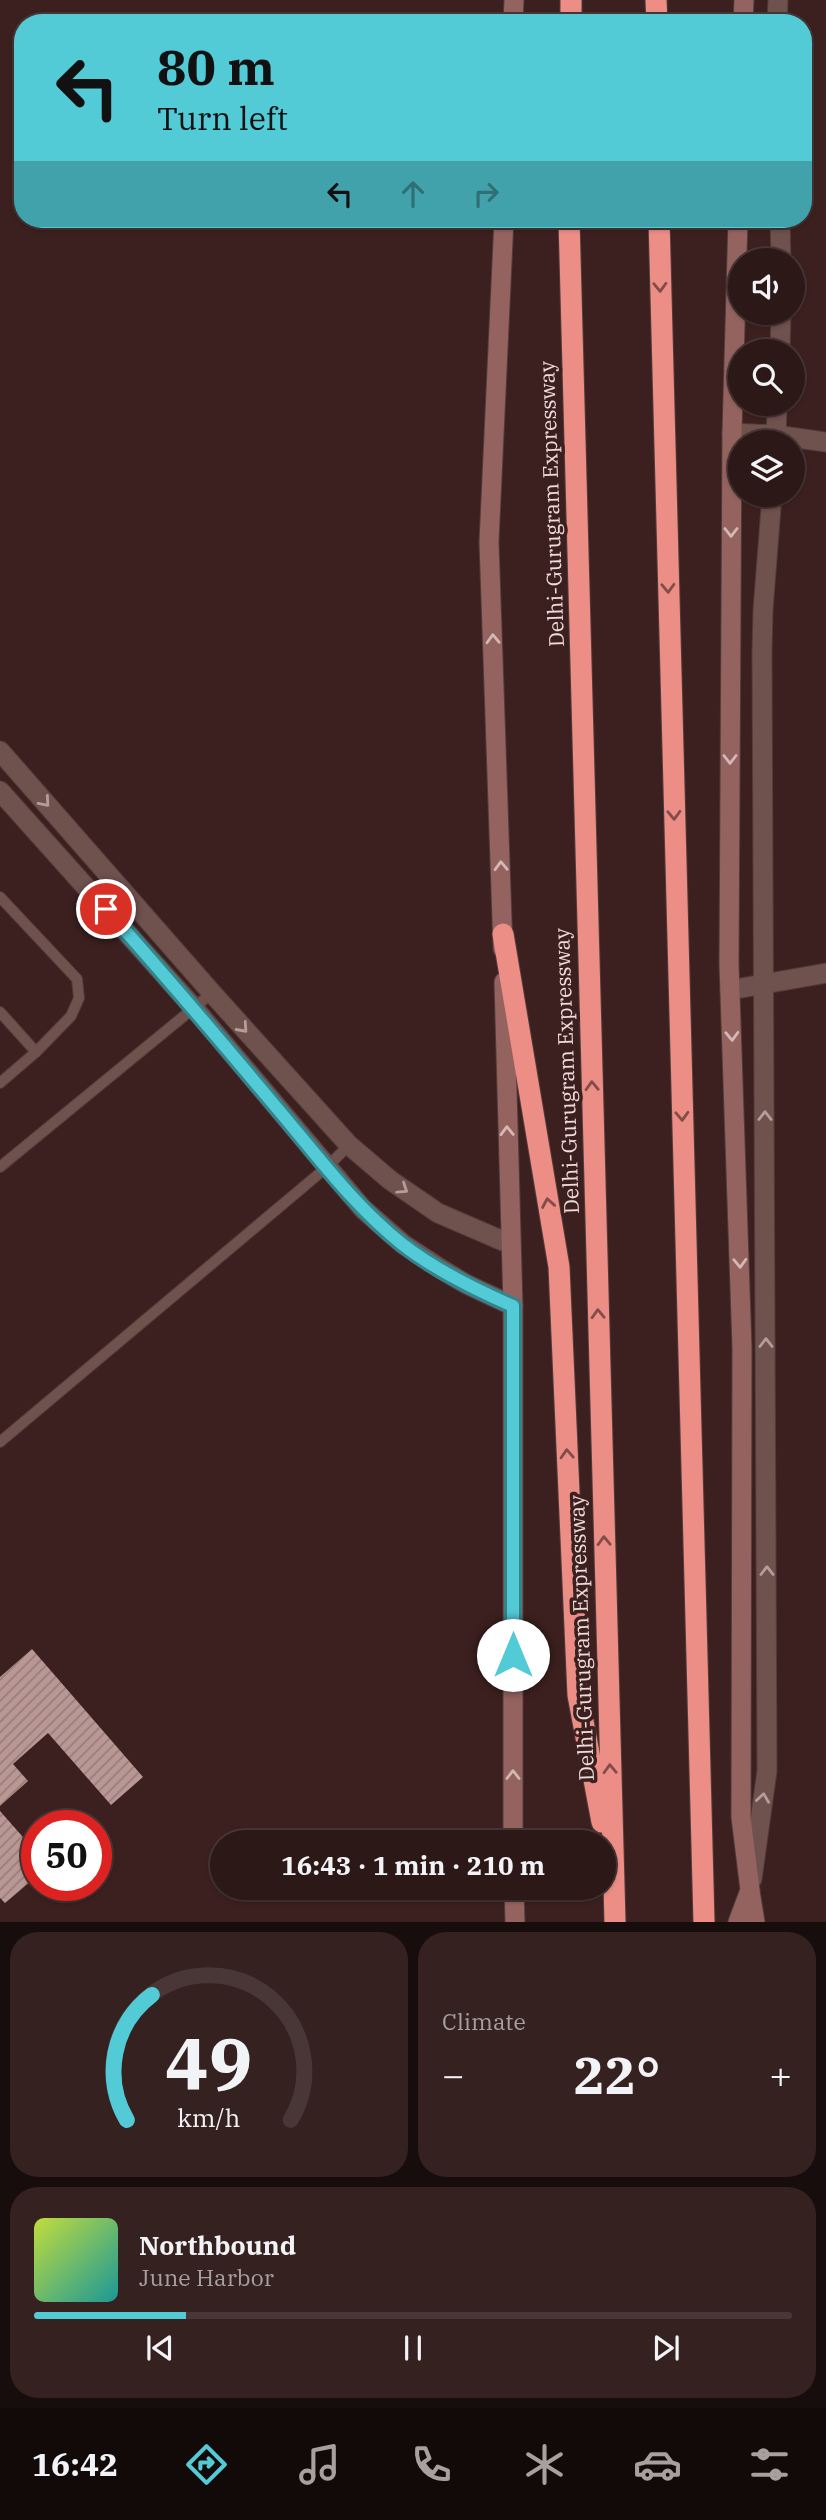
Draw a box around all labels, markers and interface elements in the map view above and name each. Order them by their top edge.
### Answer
text: 80 m [157,35,275,98]
icon: left [42,42,133,133]
text: Turn left [157,97,288,139]
icon: left [321,175,359,213]
icon: ahead [394,175,432,213]
icon: right [467,175,505,213]
map controls [728,248,805,507]
button: sound [728,248,805,325]
one-way arrow [653,282,668,293]
button: search [728,339,805,416]
street label: Delhi-Gurugram Expressway [532,360,570,648]
button: layers [728,430,805,507]
one-way arrow [723,527,739,538]
one-way arrow [661,583,676,594]
one-way arrow [485,633,500,644]
one-way arrow [722,755,738,765]
one-way arrow [37,794,49,807]
one-way arrow [667,810,682,821]
one-way arrow [493,860,508,871]
pin [76,879,136,939]
icon: arrive [87,890,125,928]
street label: Delhi-Gurugram Expressway [547,927,585,1215]
one-way arrow [235,1020,248,1033]
one-way arrow [724,1031,739,1042]
one-way arrow [585,1081,600,1092]
one-way arrow [757,1110,772,1121]
one-way arrow [675,1111,690,1122]
one-way arrow [500,1125,515,1136]
one-way arrow [396,1181,409,1194]
one-way arrow [541,1197,556,1209]
one-way arrow [732,1258,747,1269]
one-way arrow [591,1308,606,1319]
one-way arrow [758,1338,774,1348]
one-way arrow [560,1448,575,1459]
street label: Delhi-Gurugram Expressway [562,1494,600,1782]
one-way arrow [597,1535,612,1546]
one-way arrow [759,1565,775,1576]
position arrow [476,1618,550,1692]
one-way arrow [603,1763,618,1774]
one-way arrow [505,1769,521,1779]
one-way arrow [755,1792,770,1804]
speed limit sign: 50 [21,1810,112,1901]
text: 16:43 · 1 min · 210 m [281,1848,545,1882]
text: Climate [442,2006,526,2036]
text: 49 [165,2016,253,2111]
text: 22° [574,2041,660,2108]
text: − [442,2050,465,2099]
text: + [769,2050,792,2099]
text: km/h [177,2101,241,2134]
text: Northbound [139,2228,296,2262]
text: June Harbor [139,2262,274,2292]
icon: previous [141,2329,179,2367]
icon: pause [394,2329,432,2367]
icon: next [647,2329,685,2367]
icon: directions [182,2440,231,2489]
icon: music [295,2440,344,2489]
icon: phone [407,2440,456,2489]
icon: climate [520,2440,569,2489]
icon: car [633,2440,682,2489]
icon: filters [745,2440,794,2489]
text: 16:42 [32,2443,118,2485]

